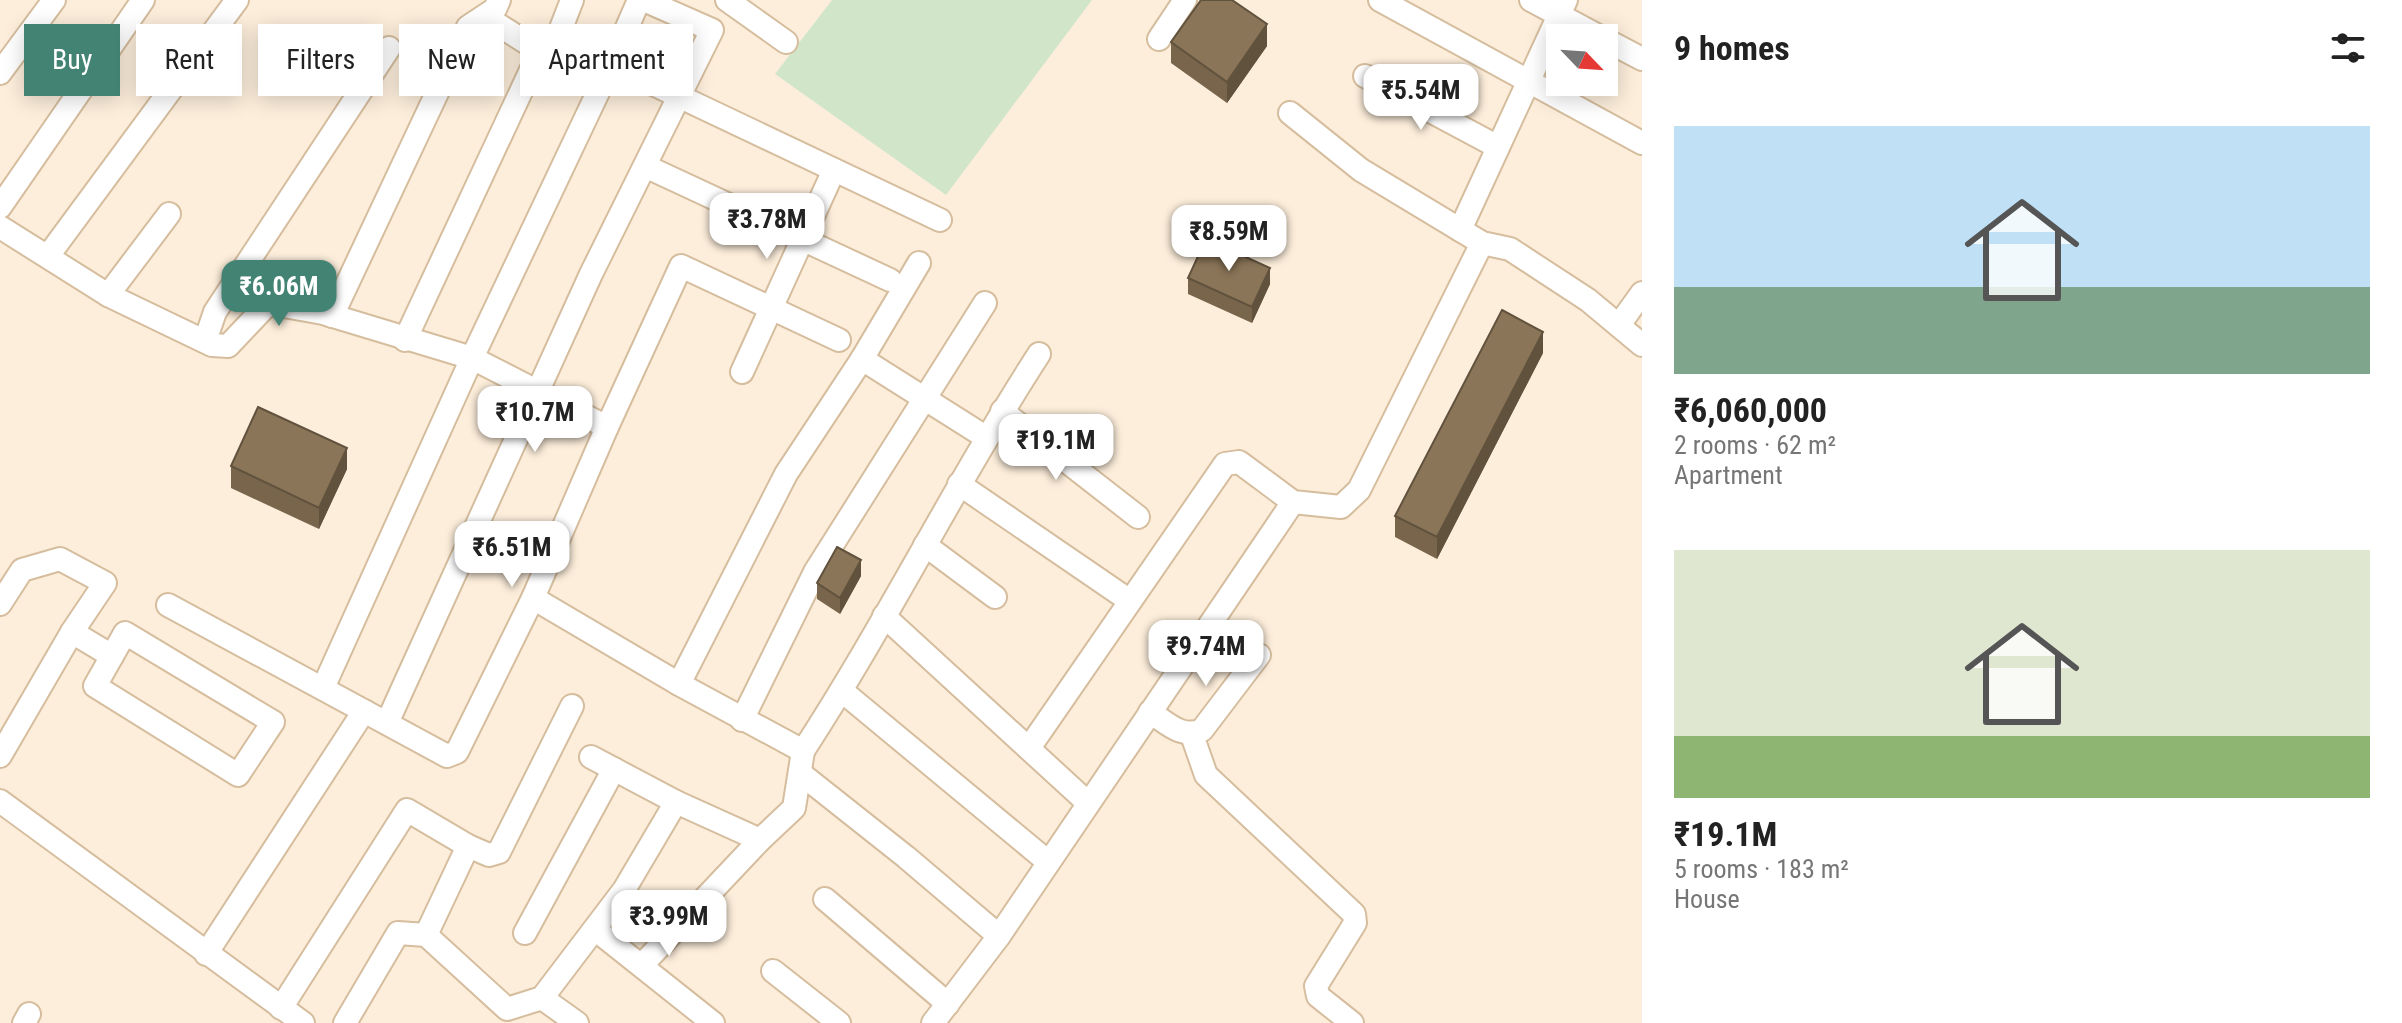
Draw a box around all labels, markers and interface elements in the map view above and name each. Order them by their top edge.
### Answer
chip: Buy [24,24,120,96]
chip: Rent [136,24,242,96]
chip: Filters [258,24,383,96]
chip: New [399,24,504,96]
chip: Apartment [520,24,693,96]
north arrow [1546,24,1618,96]
map controls [1546,24,1618,96]
icon: filters [2326,26,2370,70]
text: 9 homes [1674,28,1790,68]
pin: ₹5.54M [1356,64,1486,132]
text: ₹5.54M [1382,75,1461,105]
icon: home [1950,178,2094,322]
pin: ₹3.78M [702,193,832,261]
text: ₹3.78M [728,204,807,234]
pin: ₹8.59M [1164,205,1294,273]
text: ₹8.59M [1190,216,1269,246]
pin: ₹6.06M [214,260,344,328]
text: ₹6.06M [240,271,319,301]
pin: ₹10.7M [470,386,600,454]
text: ₹6,060,000 [1674,390,1827,430]
text: ₹10.7M [496,397,575,427]
pin: ₹19.1M [991,414,1121,482]
text: ₹19.1M [1017,425,1096,455]
text: 2 rooms · 62 m² [1674,430,1836,460]
text: Apartment [1674,460,1783,490]
pin: ₹6.51M [447,521,577,589]
text: ₹6.51M [473,532,552,562]
icon: home [1950,602,2094,746]
pin: ₹9.74M [1141,620,1271,688]
text: ₹9.74M [1167,631,1246,661]
text: ₹19.1M [1674,814,1777,854]
text: 5 rooms · 183 m² [1674,854,1849,884]
text: House [1674,884,1740,914]
pin: ₹3.99M [604,890,734,958]
text: ₹3.99M [630,901,709,931]

